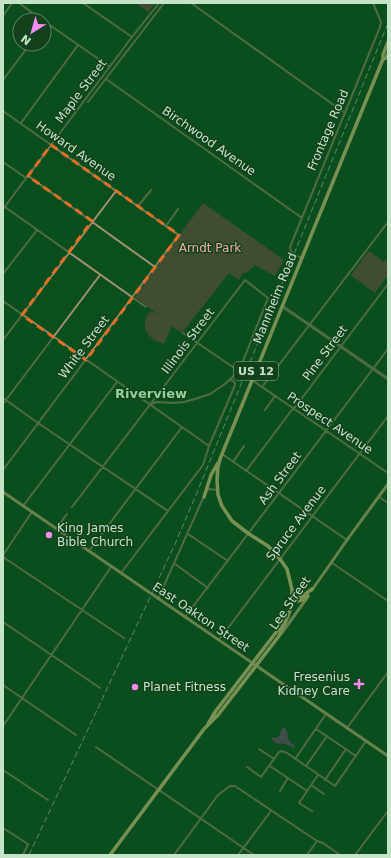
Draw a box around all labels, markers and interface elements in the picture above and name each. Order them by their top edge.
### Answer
north arrow [12,12,52,52]
text: N [19,32,34,48]
street label: Maple Street [52,56,110,126]
street label: Frontage Road [305,87,351,173]
street label: Birchwood Avenue [160,103,258,179]
street label: Howard Avenue [33,118,119,184]
park label: Arndt Park [179,241,241,255]
street label: Mannheim Road [250,250,300,346]
street label: Illinois Street [159,305,217,377]
street label: White Street [56,313,112,381]
street label: Pine Street [300,322,350,383]
road number: US 12 [234,362,278,380]
district label: Riverview [115,386,187,401]
street label: Prospect Avenue [285,389,375,457]
street label: Ash Street [256,449,305,507]
street label: Spruce Avenue [263,483,329,563]
place label: King James Bible Church [57,521,133,549]
marker: King James Bible Church [44,530,54,540]
street label: Lee Street [267,574,314,632]
street label: East Oakton Street [150,579,252,655]
place label: Fresenius Kidney Care [277,670,350,698]
marker: Fresenius Kidney Care [353,678,365,690]
place label: Planet Fitness [143,680,226,694]
marker: Planet Fitness [130,682,140,692]

